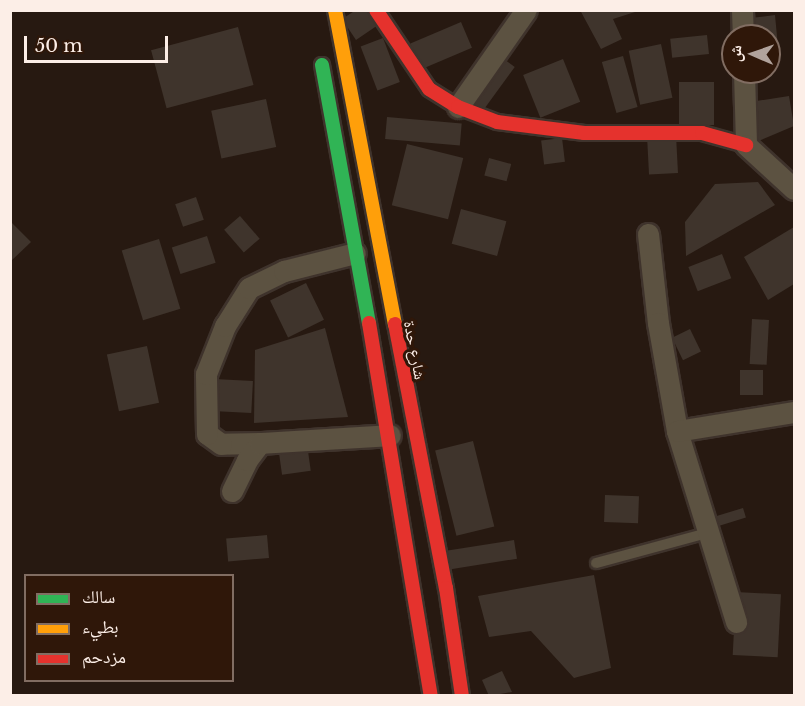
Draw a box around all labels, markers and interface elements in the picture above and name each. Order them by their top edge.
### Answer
scale bar [27,24,171,62]
north arrow [721,24,781,84]
text: 50 m [35,35,83,57]
text: ش [725,45,745,62]
street label: شارع حدة [400,319,430,381]
legend [24,574,234,682]
text: سالك [82,586,115,608]
text: بطيء [82,616,119,638]
text: مزدحم [82,646,126,668]

